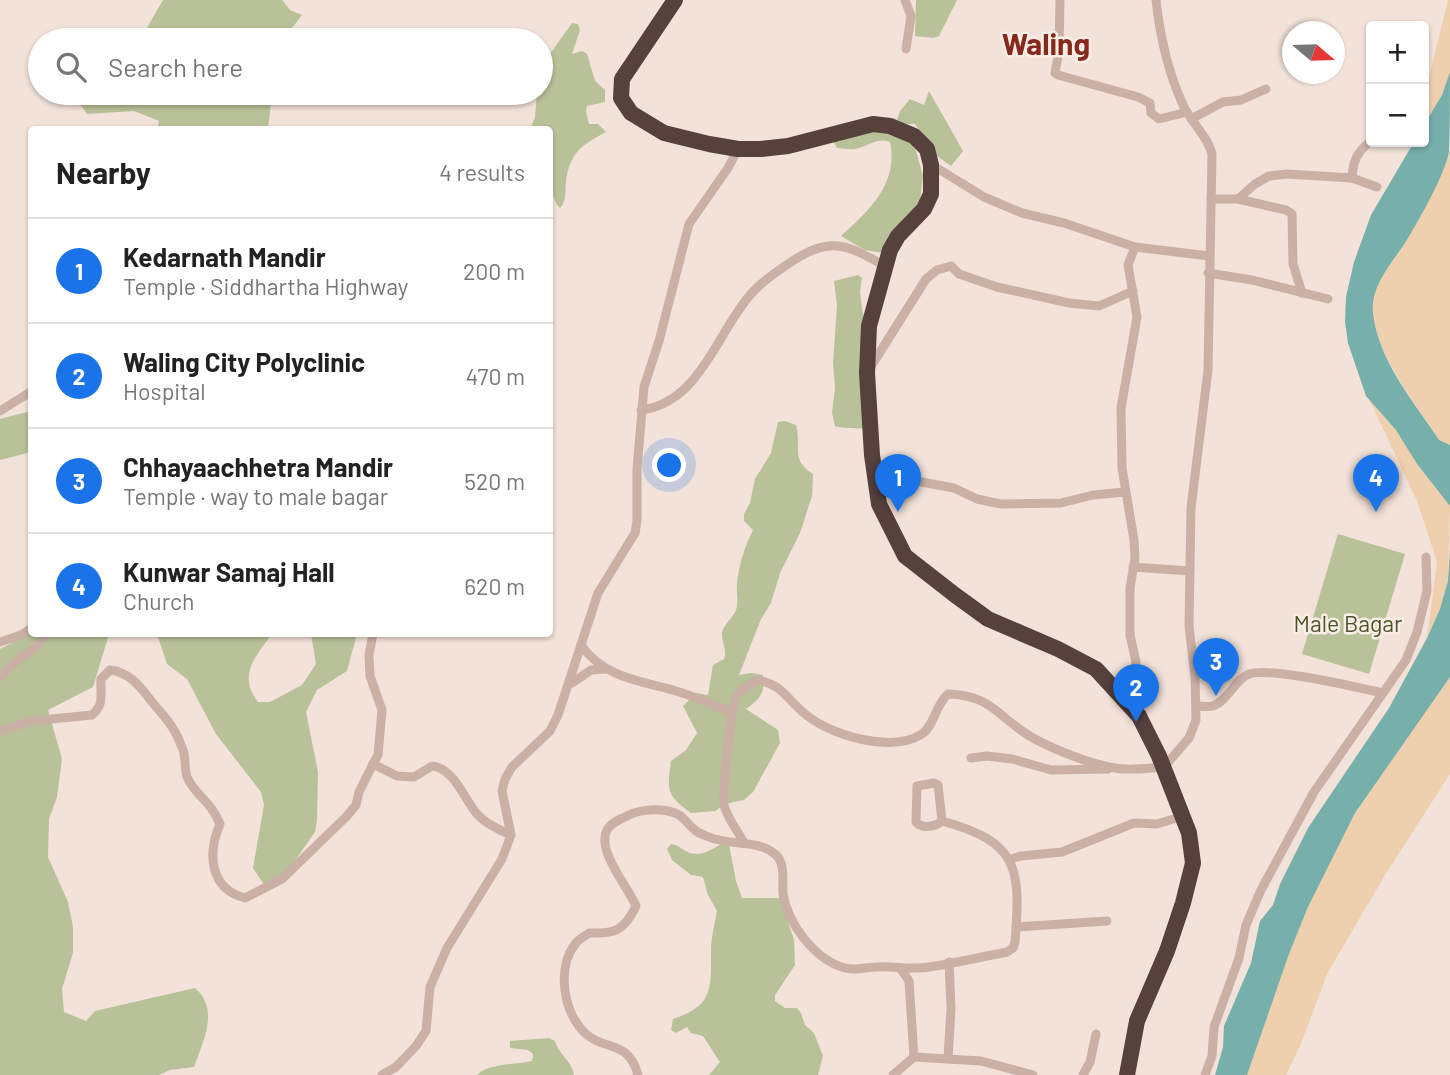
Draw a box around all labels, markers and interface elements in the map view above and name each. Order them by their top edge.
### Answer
north arrow [1282,21,1345,84]
map controls [1366,21,1429,147]
button: + [1366,21,1429,84]
district label: Waling [1002,25,1090,61]
search box [28,28,553,105]
icon: search [52,48,90,86]
text: Search here [108,51,243,82]
button: − [1366,84,1429,147]
text: Nearby [56,154,151,190]
text: 4 results [439,158,525,186]
text: Kedarnath Mandir [123,241,326,272]
text: 1 [75,257,83,285]
text: 200 m [463,257,525,285]
text: Temple · Siddhartha Highway [123,272,408,300]
text: Waling City Polyclinic [123,346,365,377]
text: 2 [73,362,85,390]
text: 470 m [466,362,525,390]
text: Hospital [123,377,206,405]
your location [652,448,686,482]
text: Chhayaachhetra Mandir [123,451,393,482]
pin: 1 [875,454,921,512]
pin: 4 [1353,454,1399,512]
text: 3 [73,467,85,495]
text: 520 m [464,467,525,495]
text: Temple · way to male bagar [123,482,388,510]
text: Kunwar Samaj Hall [123,556,335,587]
text: 4 [72,572,86,600]
text: 620 m [464,572,525,600]
text: Church [123,587,194,615]
park label: Male Bagar [1294,609,1403,637]
pin: 3 [1193,638,1239,696]
pin: 2 [1113,664,1159,722]

